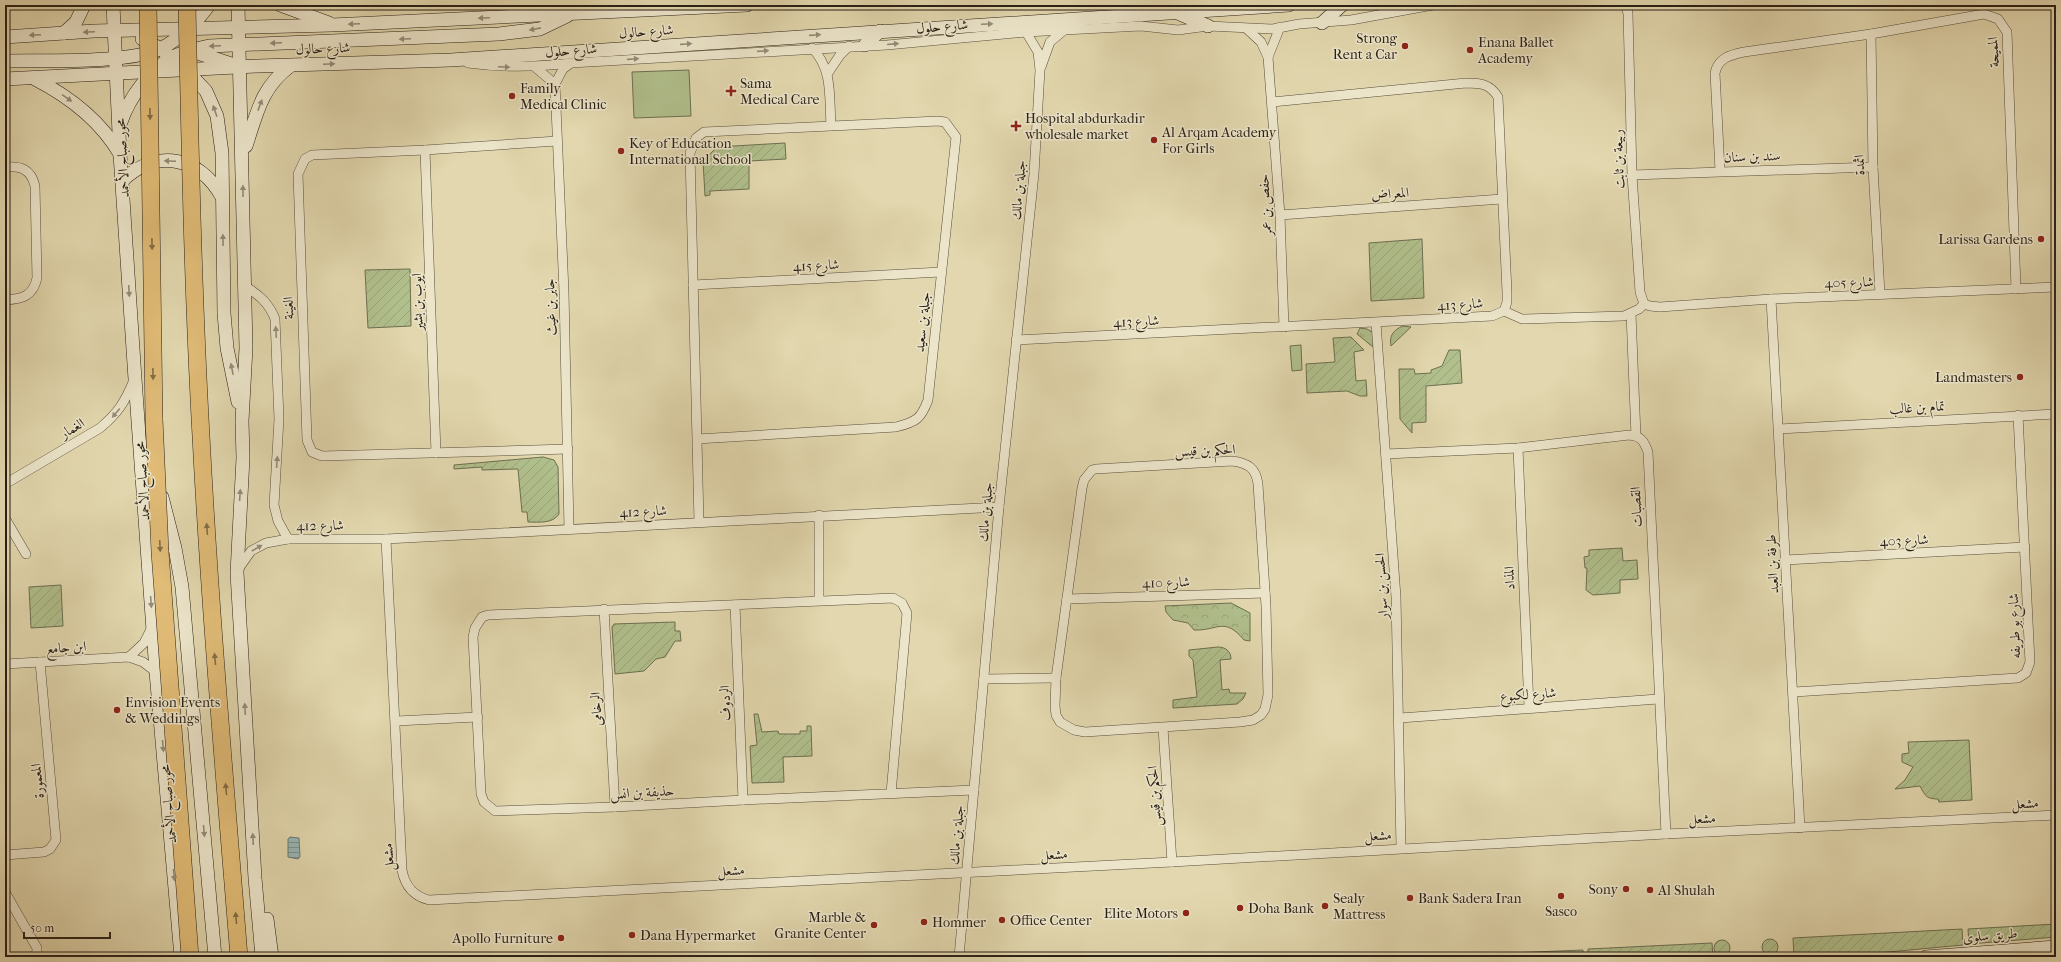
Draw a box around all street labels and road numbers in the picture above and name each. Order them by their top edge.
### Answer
street label: شارع حلول [915,16,969,40]
street label: شارع حالول [618,21,674,45]
street label: المميحة [1984,36,2003,68]
street label: شارع حالول [295,39,351,61]
street label: شارع حلول [544,40,598,64]
street label: محور صباح الأحمد [110,117,137,198]
street label: ربيعة بن ثابت [1609,129,1628,189]
street label: سند بن سنان [1723,147,1781,166]
street label: اثمدة [1851,154,1868,176]
street label: جبلة بن مالك [1007,159,1030,221]
street label: حفص بن عمر [1255,173,1277,238]
street label: المعراض [1371,184,1410,203]
street label: شارع 415 [792,256,840,278]
street label: ايوب بن بشير [408,273,427,333]
street label: شارع 405 [1824,273,1874,295]
street label: جابر بن غيث [541,278,560,336]
street label: جبلة بن سعيد [911,291,934,353]
street label: شارع 413 [1436,294,1484,318]
street label: الغينة [280,296,297,320]
street label: شارع 413 [1112,312,1160,334]
street label: تمام بن غالب [1889,398,1945,421]
street label: الغمار [55,414,88,443]
street label: محور صباح الأحمد [129,440,158,521]
street label: الحكم بن قيس [1174,441,1236,465]
street label: جبلة بن مالك [974,481,997,543]
street label: القصبات [1627,486,1646,528]
street label: شارع 412 [619,502,668,524]
street label: شارع 412 [296,517,344,537]
street label: شارع 403 [1879,531,1929,553]
street label: طرفة بن العبد [1762,534,1783,594]
street label: الحسن بن سوار [1371,552,1393,622]
street label: المذاد [1501,566,1518,590]
street label: شارع 410 [1142,573,1191,595]
street label: شارع بو طريفه [2005,593,2027,659]
street label: ابن جامع [45,638,87,662]
street label: شارع لكبوع [1499,684,1557,708]
street label: الردوف [716,685,735,721]
street label: الرخامى [587,692,606,726]
street label: المعمورة [27,763,48,799]
street label: محور صباح الأحمد [155,763,184,844]
street label: الحكم بن قيس [1144,765,1170,827]
street label: حذيفة بن انس [609,782,675,804]
street label: مشعل [2011,794,2039,815]
street label: جبلة بن مالك [945,804,968,866]
street label: مشعل [1688,810,1716,829]
street label: مشعل [1364,826,1392,847]
street label: مشعل [379,842,400,871]
street label: مشعل [1040,845,1068,866]
street label: مشعل [717,861,745,882]
street label: طريق سلوى [1962,925,2018,946]

